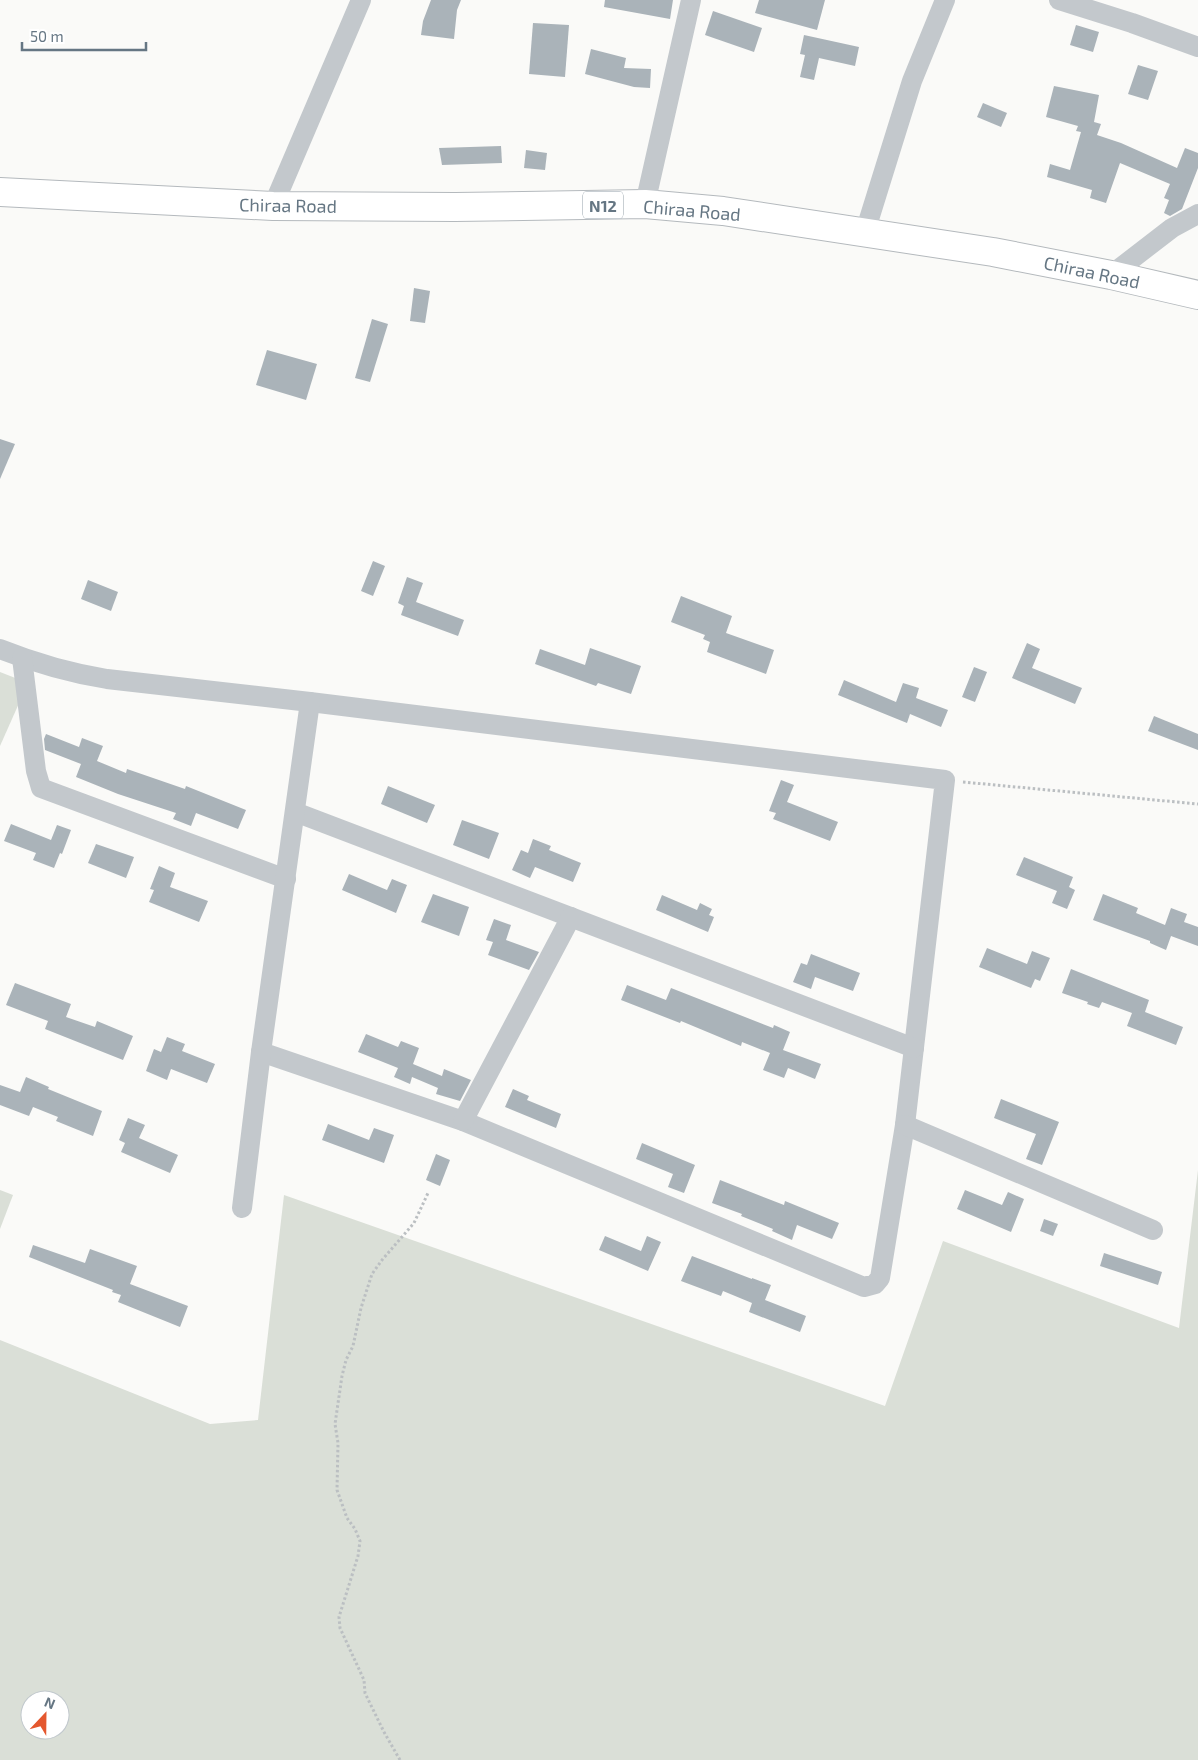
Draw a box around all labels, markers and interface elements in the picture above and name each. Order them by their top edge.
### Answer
scale bar [22,20,146,52]
text: 50 m [30,27,64,45]
road number: N12 [583,192,623,218]
street label: Chiraa Road [239,193,337,217]
street label: Chiraa Road [642,195,742,225]
street label: Chiraa Road [1042,251,1142,293]
north arrow [20,1690,70,1740]
text: N [42,1693,58,1712]

